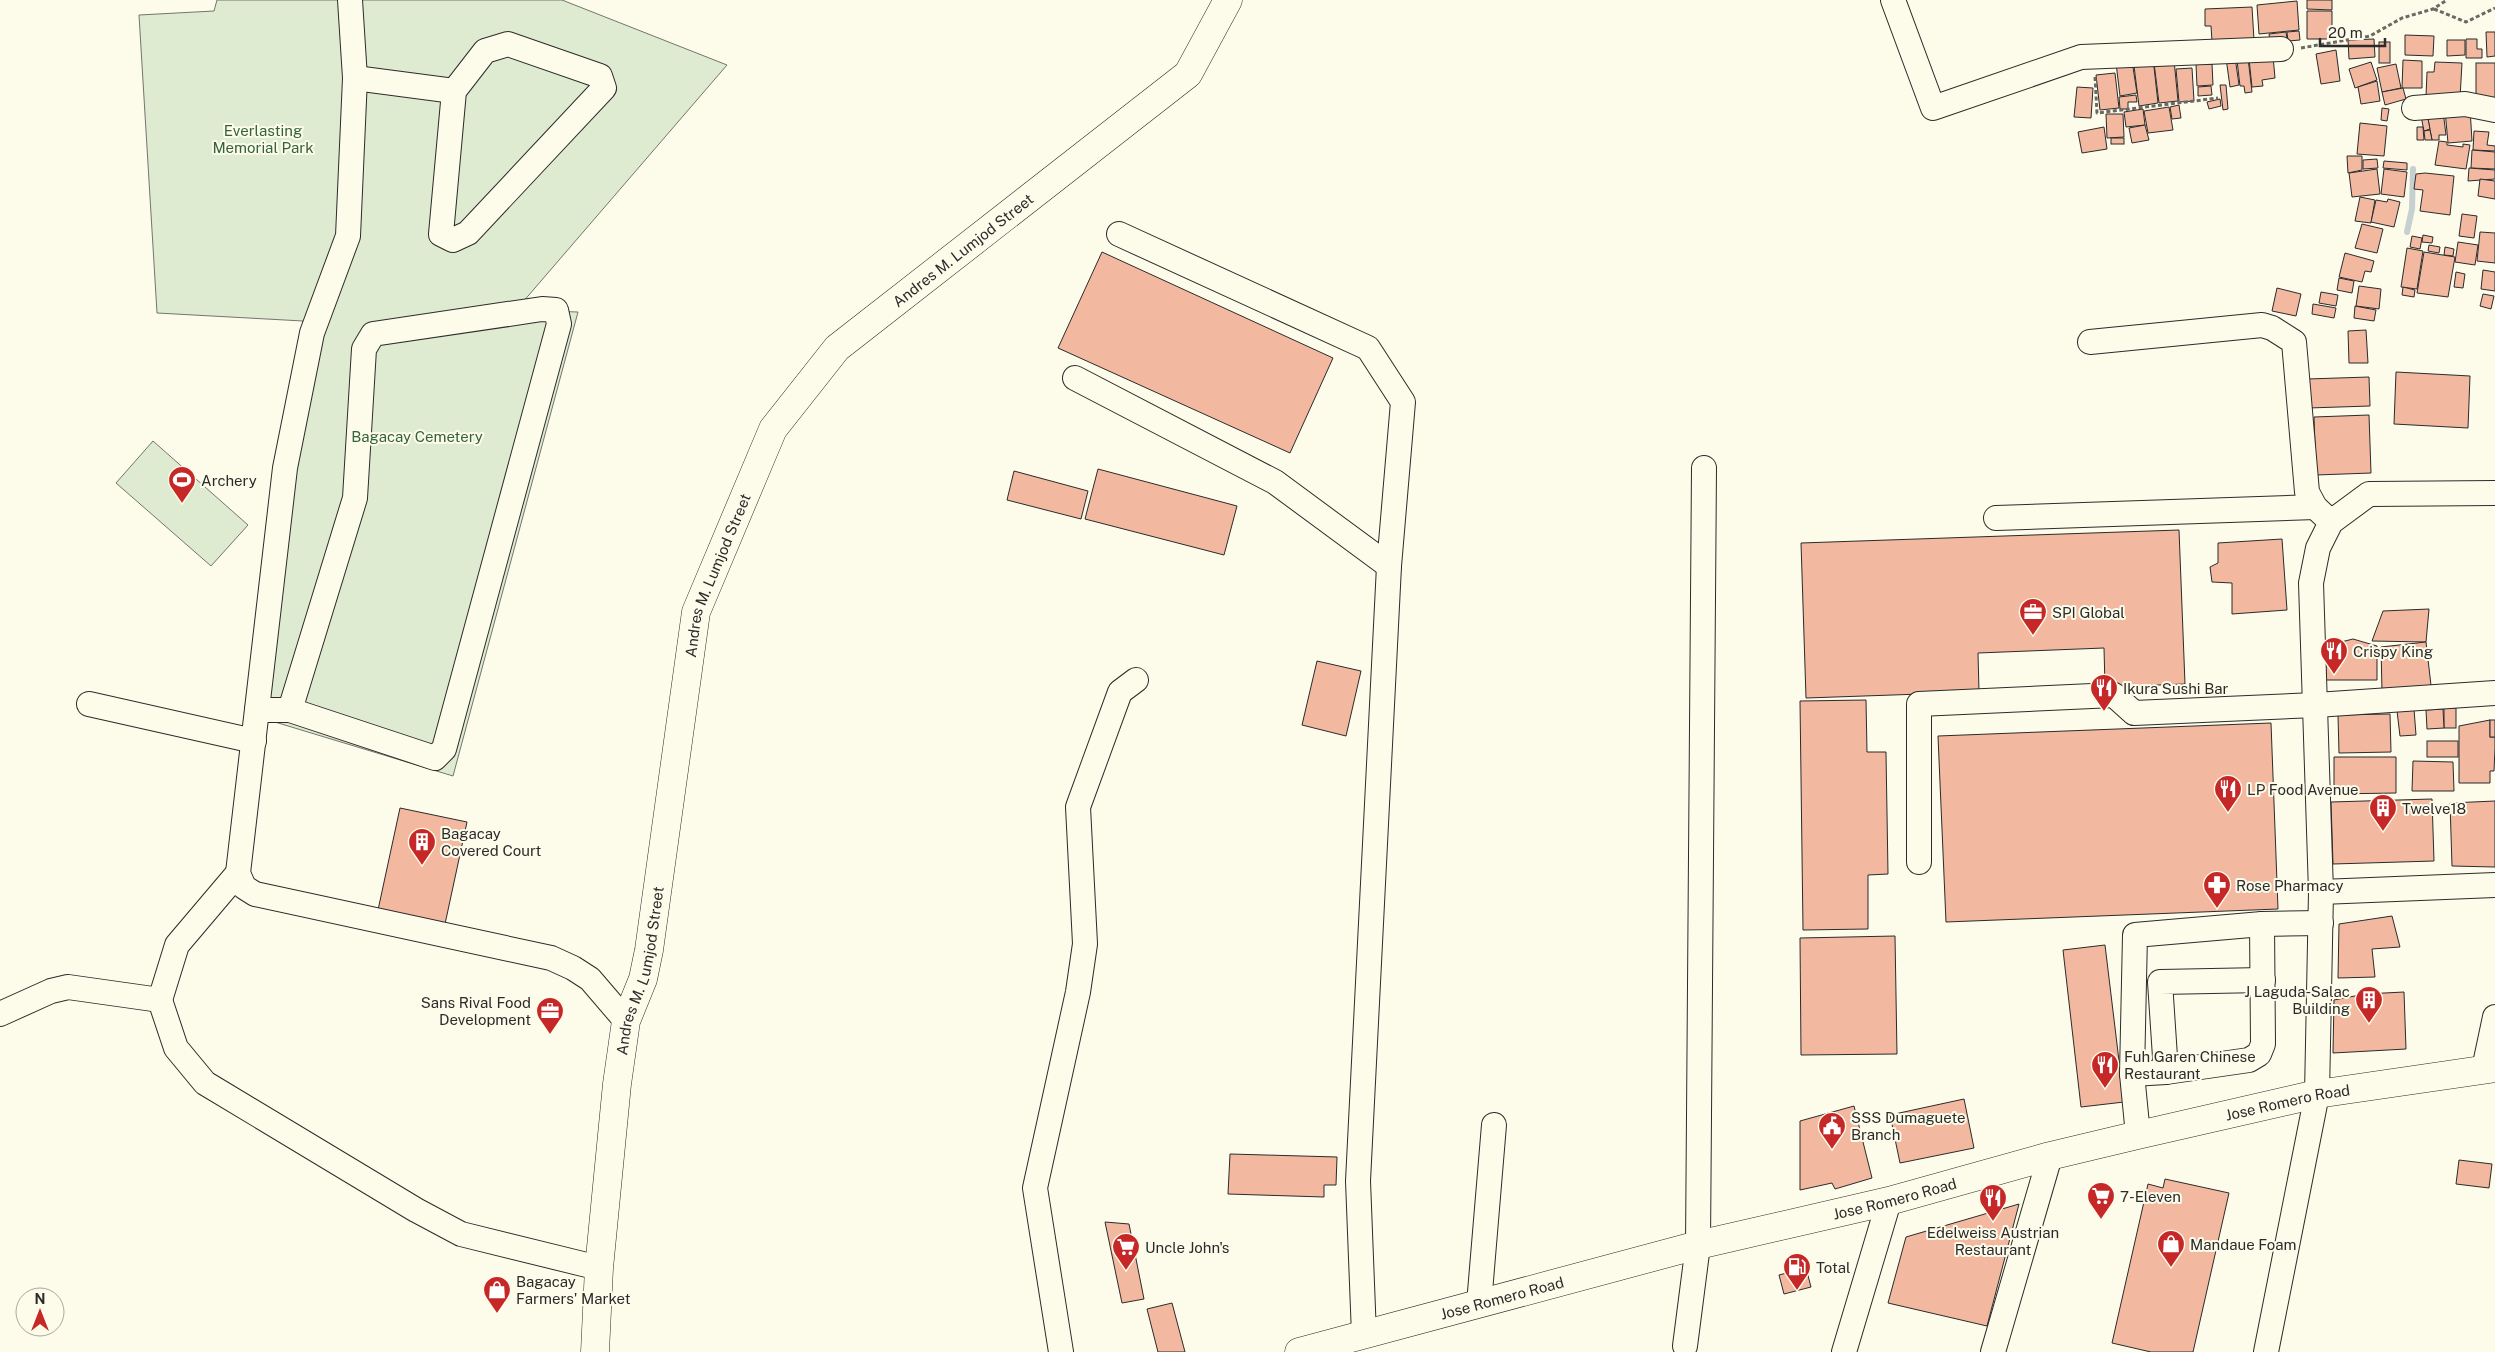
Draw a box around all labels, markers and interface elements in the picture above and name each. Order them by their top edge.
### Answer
scale bar [2320,15,2385,47]
text: 20 m [2328,24,2363,41]
park label: Everlasting Memorial Park [212,122,314,156]
street label: Andres M. Lumjod Street [889,190,1036,310]
park label: Bagacay Cemetery [351,428,483,445]
sports icon: Archery [167,465,197,504]
place label: Archery [201,472,257,489]
street label: Andres M. Lumjod Street [681,491,754,658]
office icon: SPI Global [2018,597,2048,636]
place label: SPI Global [2052,604,2125,621]
restaurant icon: Crispy King [2319,636,2349,675]
place label: Crispy King [2353,643,2433,660]
restaurant icon: Ikura Sushi Bar [2089,673,2119,712]
place label: Ikura Sushi Bar [2123,680,2229,697]
restaurant icon: LP Food Avenue [2213,774,2243,813]
place label: LP Food Avenue [2247,781,2359,798]
building icon: Twelve18 [2368,793,2398,832]
place label: Twelve18 [2402,800,2466,817]
place label: Bagacay Covered Court [441,825,542,859]
building icon: Bagacay Covered Court [407,827,437,866]
pharmacy icon: Rose Pharmacy [2202,870,2232,909]
place label: Rose Pharmacy [2236,877,2344,894]
street label: Andres M. Lumjod Street [613,885,666,1056]
place label: J Laguda-Salac Building [2244,983,2350,1017]
building icon: J Laguda-Salac Building [2354,985,2384,1024]
place label: Sans Rival Food Development [421,994,531,1028]
office icon: Sans Rival Food Development [535,996,565,1035]
place label: Fuh Garen Chinese Restaurant [2124,1048,2256,1082]
restaurant icon: Fuh Garen Chinese Restaurant [2090,1050,2120,1089]
street label: Jose Romero Road [2224,1081,2351,1123]
place label: SSS Dumaguete Branch [1851,1109,1966,1143]
public building icon: SSS Dumaguete Branch [1817,1111,1847,1150]
street label: Jose Romero Road [1831,1174,1958,1222]
supermarket icon: 7-Eleven [2086,1181,2116,1220]
restaurant icon: Edelweiss Austrian Restaurant [1978,1183,2008,1222]
place label: 7-Eleven [2120,1188,2181,1205]
place label: Edelweiss Austrian Restaurant [1927,1224,2059,1258]
shop icon: Mandaue Foam [2156,1229,2186,1268]
supermarket icon: Uncle John's [1111,1232,1141,1271]
place label: Mandaue Foam [2190,1236,2297,1253]
place label: Uncle John's [1145,1239,1229,1256]
fuel station icon: Total [1782,1252,1812,1291]
place label: Total [1816,1259,1851,1276]
place label: Bagacay Farmers' Market [516,1273,631,1307]
street label: Jose Romero Road [1438,1273,1565,1322]
shop icon: Bagacay Farmers' Market [482,1275,512,1314]
north arrow [15,1287,65,1337]
text: N [35,1291,45,1307]

